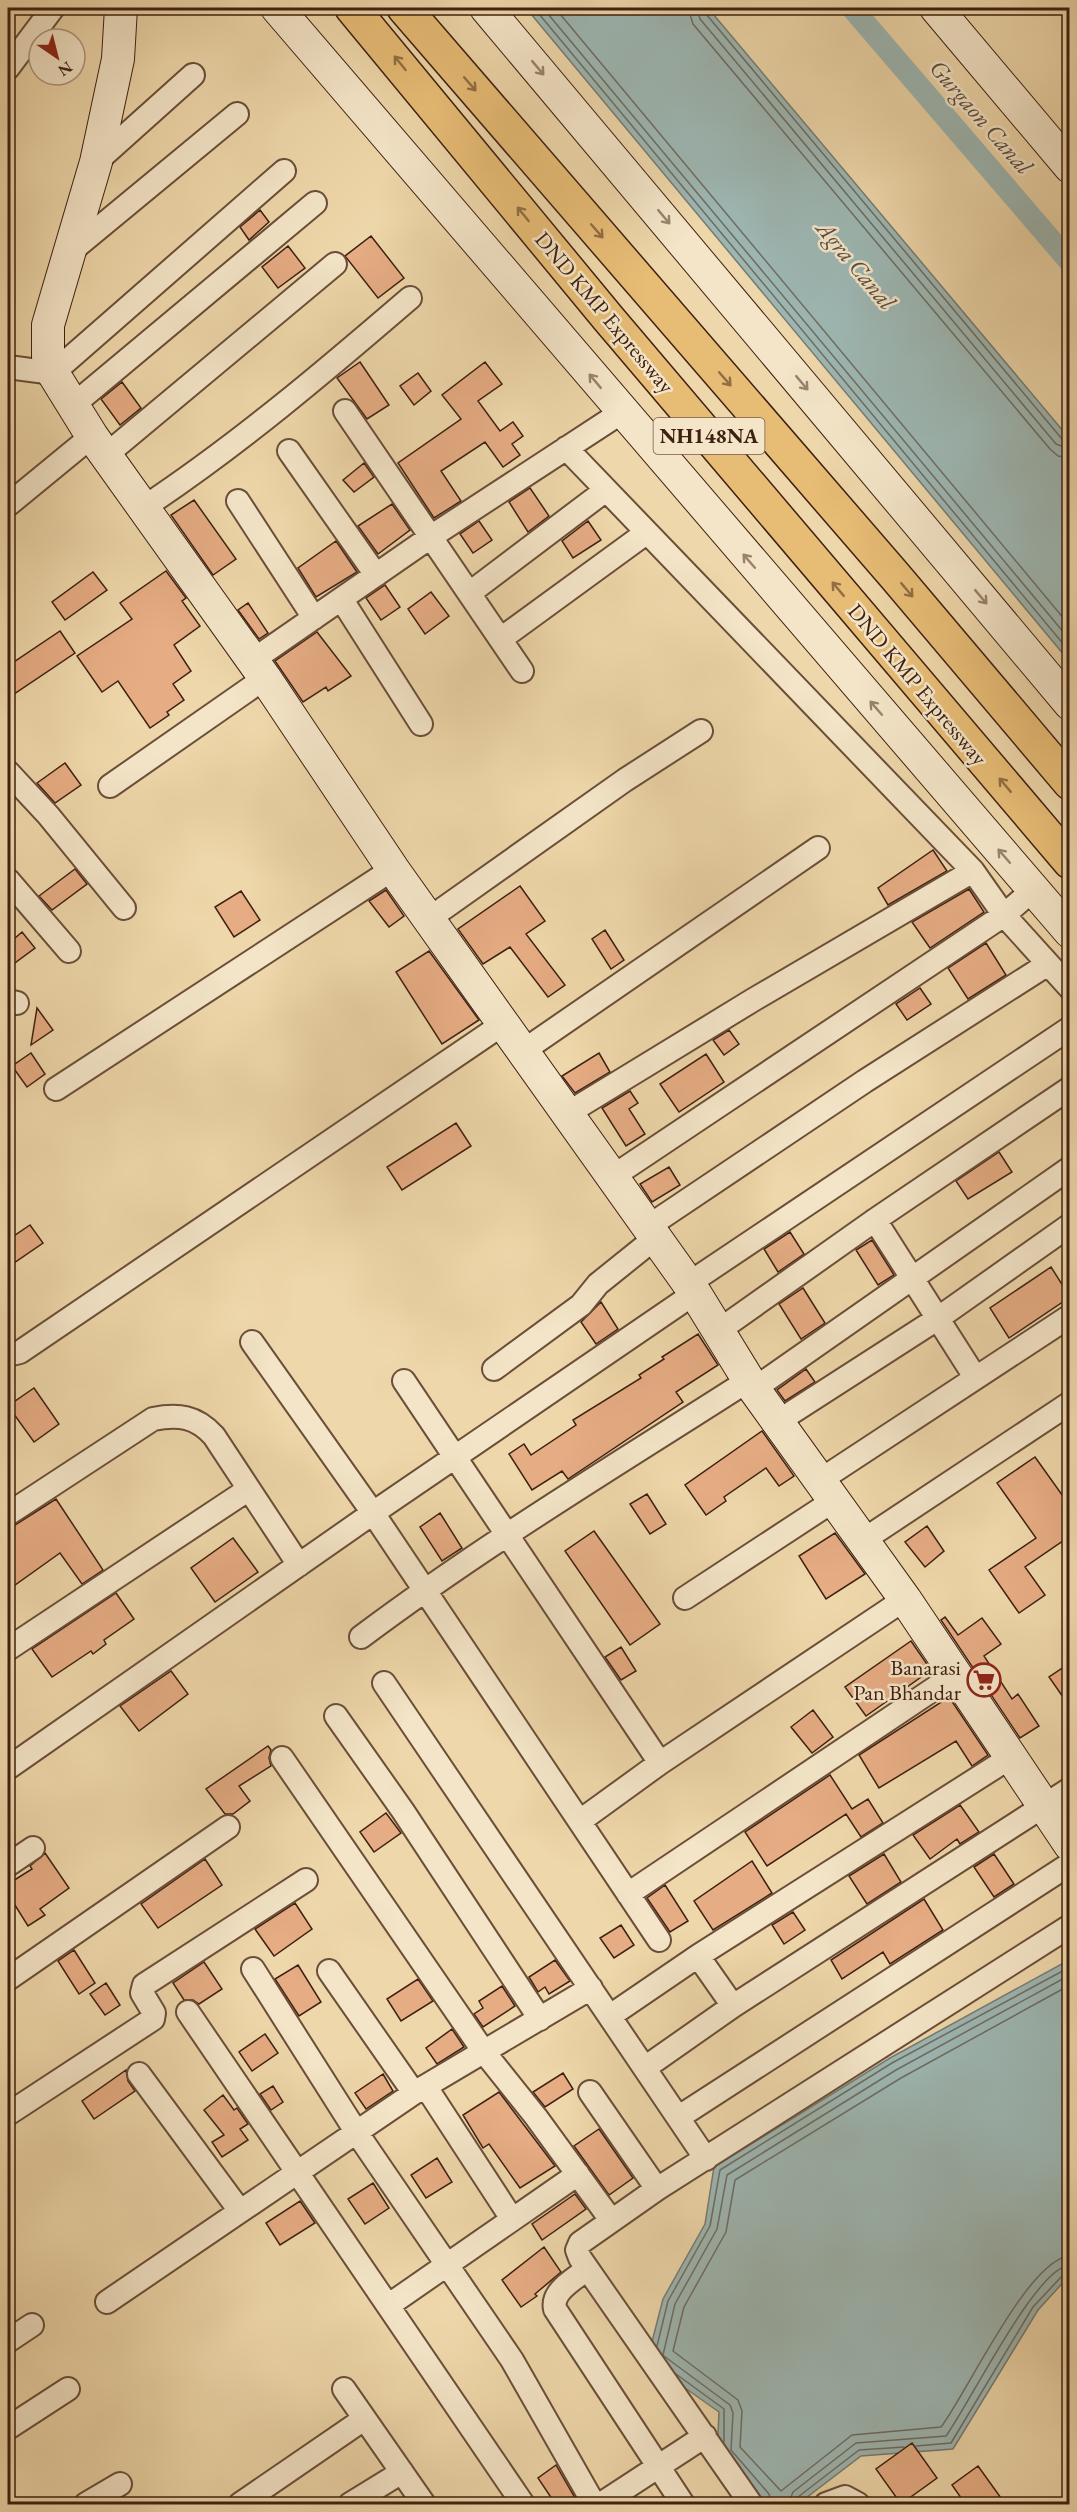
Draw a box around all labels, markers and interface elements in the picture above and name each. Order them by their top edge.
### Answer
north arrow [27,27,87,87]
water label: Gurgaon Canal [923,53,1041,181]
one-way arrow [393,55,406,71]
text: N [54,57,77,81]
one-way arrow [531,60,545,75]
one-way arrow [463,76,477,91]
one-way arrow [517,206,530,222]
one-way arrow [657,209,671,224]
water label: Agra Canal [809,212,904,317]
one-way arrow [591,223,604,239]
street label: DND KMP Expressway [528,225,681,400]
one-way arrow [718,371,732,386]
one-way arrow [588,374,602,389]
one-way arrow [795,375,809,390]
road number: NH148NA [654,418,764,454]
one-way arrow [742,554,756,569]
one-way arrow [831,581,844,597]
one-way arrow [900,582,914,597]
one-way arrow [974,589,987,605]
street label: DND KMP Expressway [841,597,994,772]
one-way arrow [870,700,883,716]
one-way arrow [998,777,1011,793]
one-way arrow [997,848,1010,864]
place label: Banarasi Pan Bhandar [853,1653,962,1707]
supermarket icon: Banarasi Pan Bhandar [966,1662,1002,1698]

